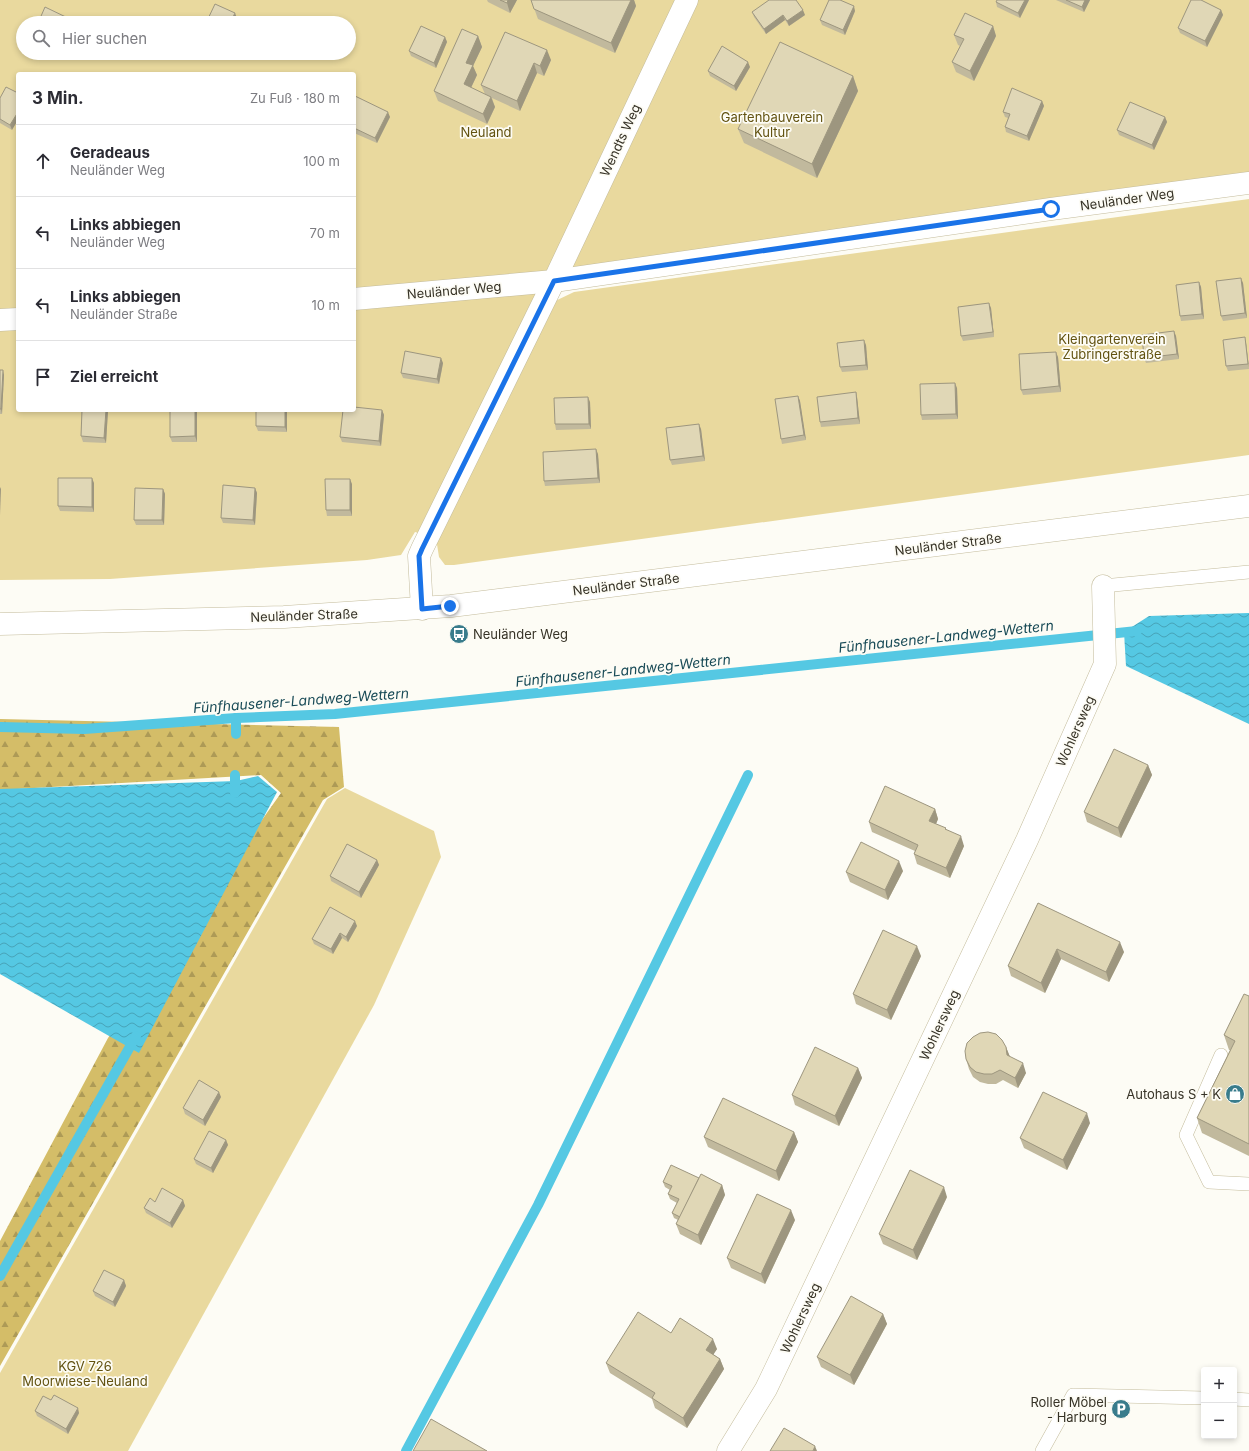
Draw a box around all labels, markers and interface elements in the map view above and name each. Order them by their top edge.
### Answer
search box [16,16,356,60]
icon: search [30,27,52,49]
text: Hier suchen [62,29,147,48]
text: 3 Min. [32,88,84,108]
text: Zu Fuß · 180 m [250,90,340,106]
street label: Wendts Weg [596,101,644,179]
park label: Gartenbauverein Kultur [721,109,823,140]
park label: Neuland [460,124,512,140]
text: Geradeaus [70,143,150,162]
icon: ahead [32,150,54,172]
text: 100 m [303,153,340,169]
text: Neuländer Weg [70,162,165,178]
street label: Neuländer Weg [1079,184,1175,214]
route start [1042,200,1060,218]
text: Links abbiegen [70,215,181,234]
icon: left [32,222,54,244]
text: 70 m [310,225,340,241]
text: Neuländer Weg [70,234,165,250]
street label: Neuländer Weg [406,278,502,302]
text: Links abbiegen [70,287,181,306]
icon: left [32,294,54,316]
text: 10 m [311,297,340,313]
text: Neuländer Straße [70,306,178,322]
park label: Kleingartenverein Zubringerstraße [1058,331,1166,362]
icon: arrive [32,366,54,388]
text: Ziel erreicht [70,367,158,386]
street label: Neuländer Straße [894,529,1002,559]
street label: Neuländer Straße [572,569,680,599]
route end [441,597,459,615]
street label: Neuländer Straße [250,605,358,625]
water label: Fünfhausener-Landweg-Wettern [838,616,1054,656]
bus stop icon: Neuländer Weg [448,623,470,645]
place label: Neuländer Weg [473,626,568,642]
water label: Fünfhausener-Landweg-Wettern [515,650,731,690]
water label: Fünfhausener-Landweg-Wettern [192,684,410,716]
street label: Wohlersweg [1052,693,1098,769]
street label: Wohlersweg [916,987,962,1063]
shop icon: Autohaus S + K [1224,1083,1246,1105]
place label: Autohaus S + K [1126,1086,1221,1102]
street label: Wohlersweg [777,1280,823,1356]
park label: KGV 726 Moorwiese-Neuland [22,1358,148,1389]
map controls [1201,1367,1237,1439]
button: + [1201,1367,1237,1403]
place label: Roller Möbel - Harburg [1030,1394,1107,1425]
parking icon: Roller Möbel - Harburg [1110,1398,1132,1420]
button: − [1201,1403,1237,1439]

